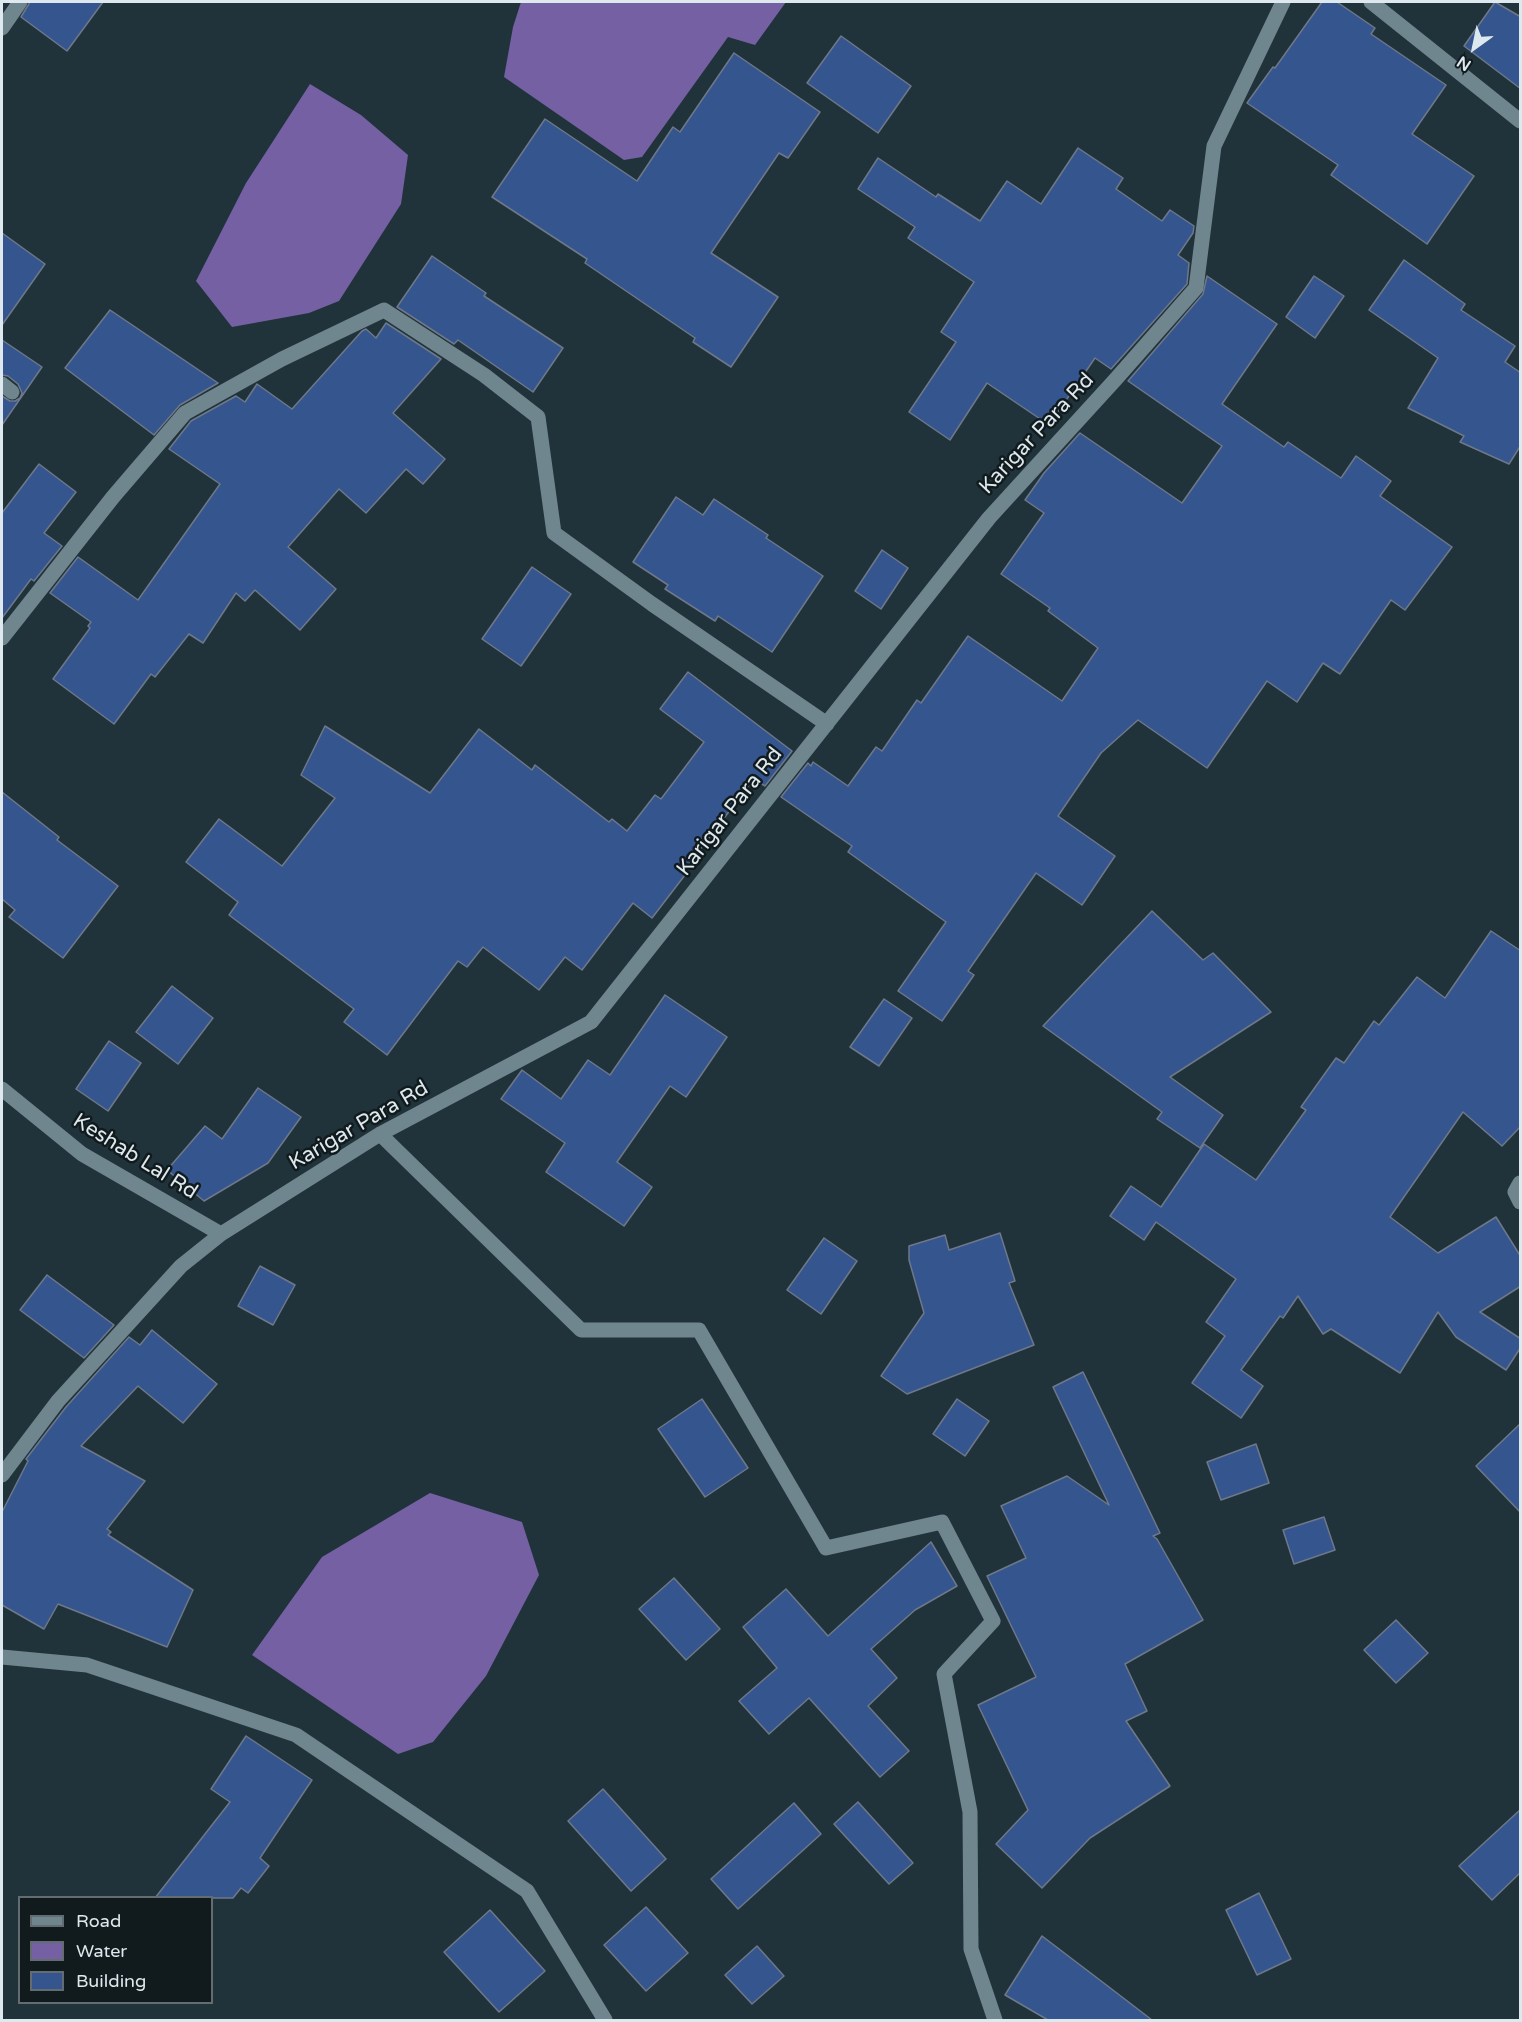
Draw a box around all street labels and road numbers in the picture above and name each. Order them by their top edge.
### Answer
street label: Karigar Para Rd [974,368,1100,500]
street label: Karigar Para Rd [672,743,788,881]
street label: Karigar Para Rd [285,1076,433,1176]
street label: Keshab Lal Rd [68,1109,202,1205]

